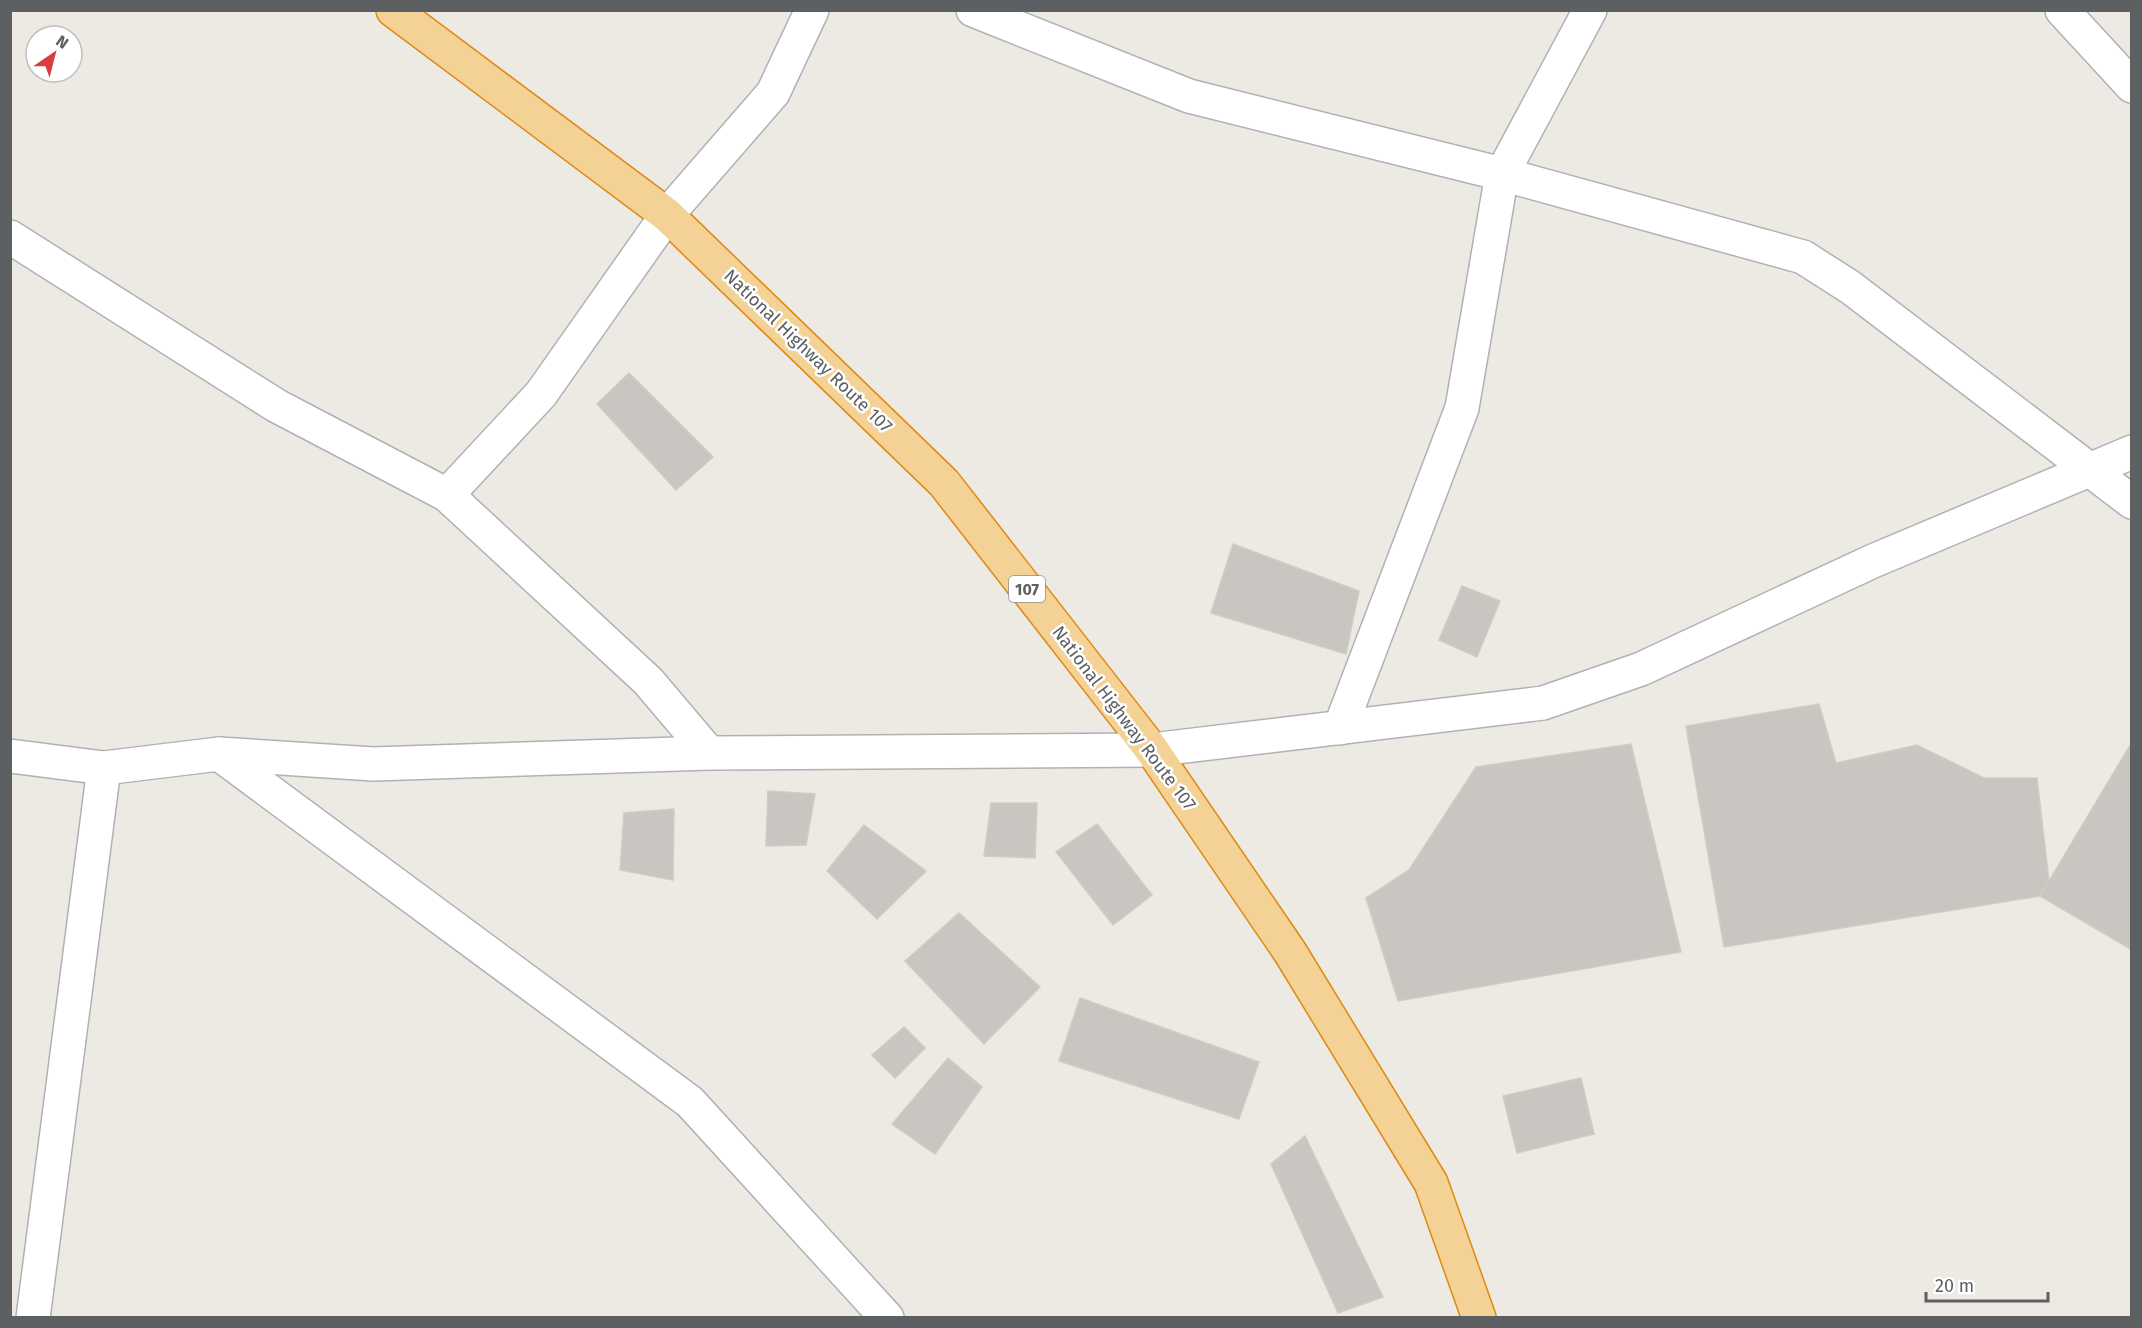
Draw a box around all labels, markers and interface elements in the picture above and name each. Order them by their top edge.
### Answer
north arrow [24,24,84,84]
text: N [53,31,72,53]
street label: National Highway Route 107 [719,265,897,437]
road number: 107 [1009,576,1045,602]
street label: National Highway Route 107 [1047,621,1201,815]
scale bar [1926,1265,2048,1303]
text: 20 m [1935,1275,1974,1297]

